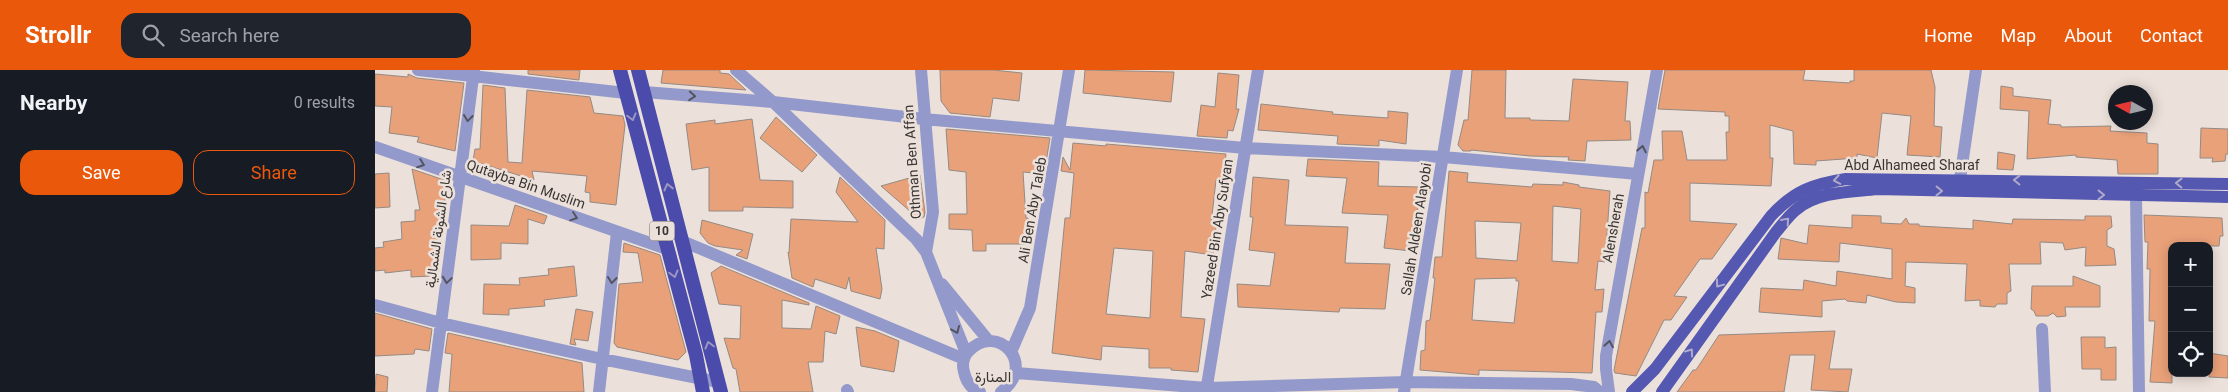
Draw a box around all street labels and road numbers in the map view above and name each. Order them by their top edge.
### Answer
street label: Othman Ben Affan [900,104,924,220]
street label: Qutayba Bin Muslim [464,156,588,212]
street label: Ali Ben Aby Taleb [1015,156,1049,264]
street label: Abd Alhameed Sharaf [1844,157,1980,173]
street label: Yazeed Bin Aby Sufyan [1198,158,1236,300]
street label: Sallah Aldeen Alayobi [1398,162,1434,296]
street label: شارع الشونة الشمالية [422,169,457,289]
street label: Alensherah [1599,192,1627,264]
road number: 10 [649,222,675,240]

